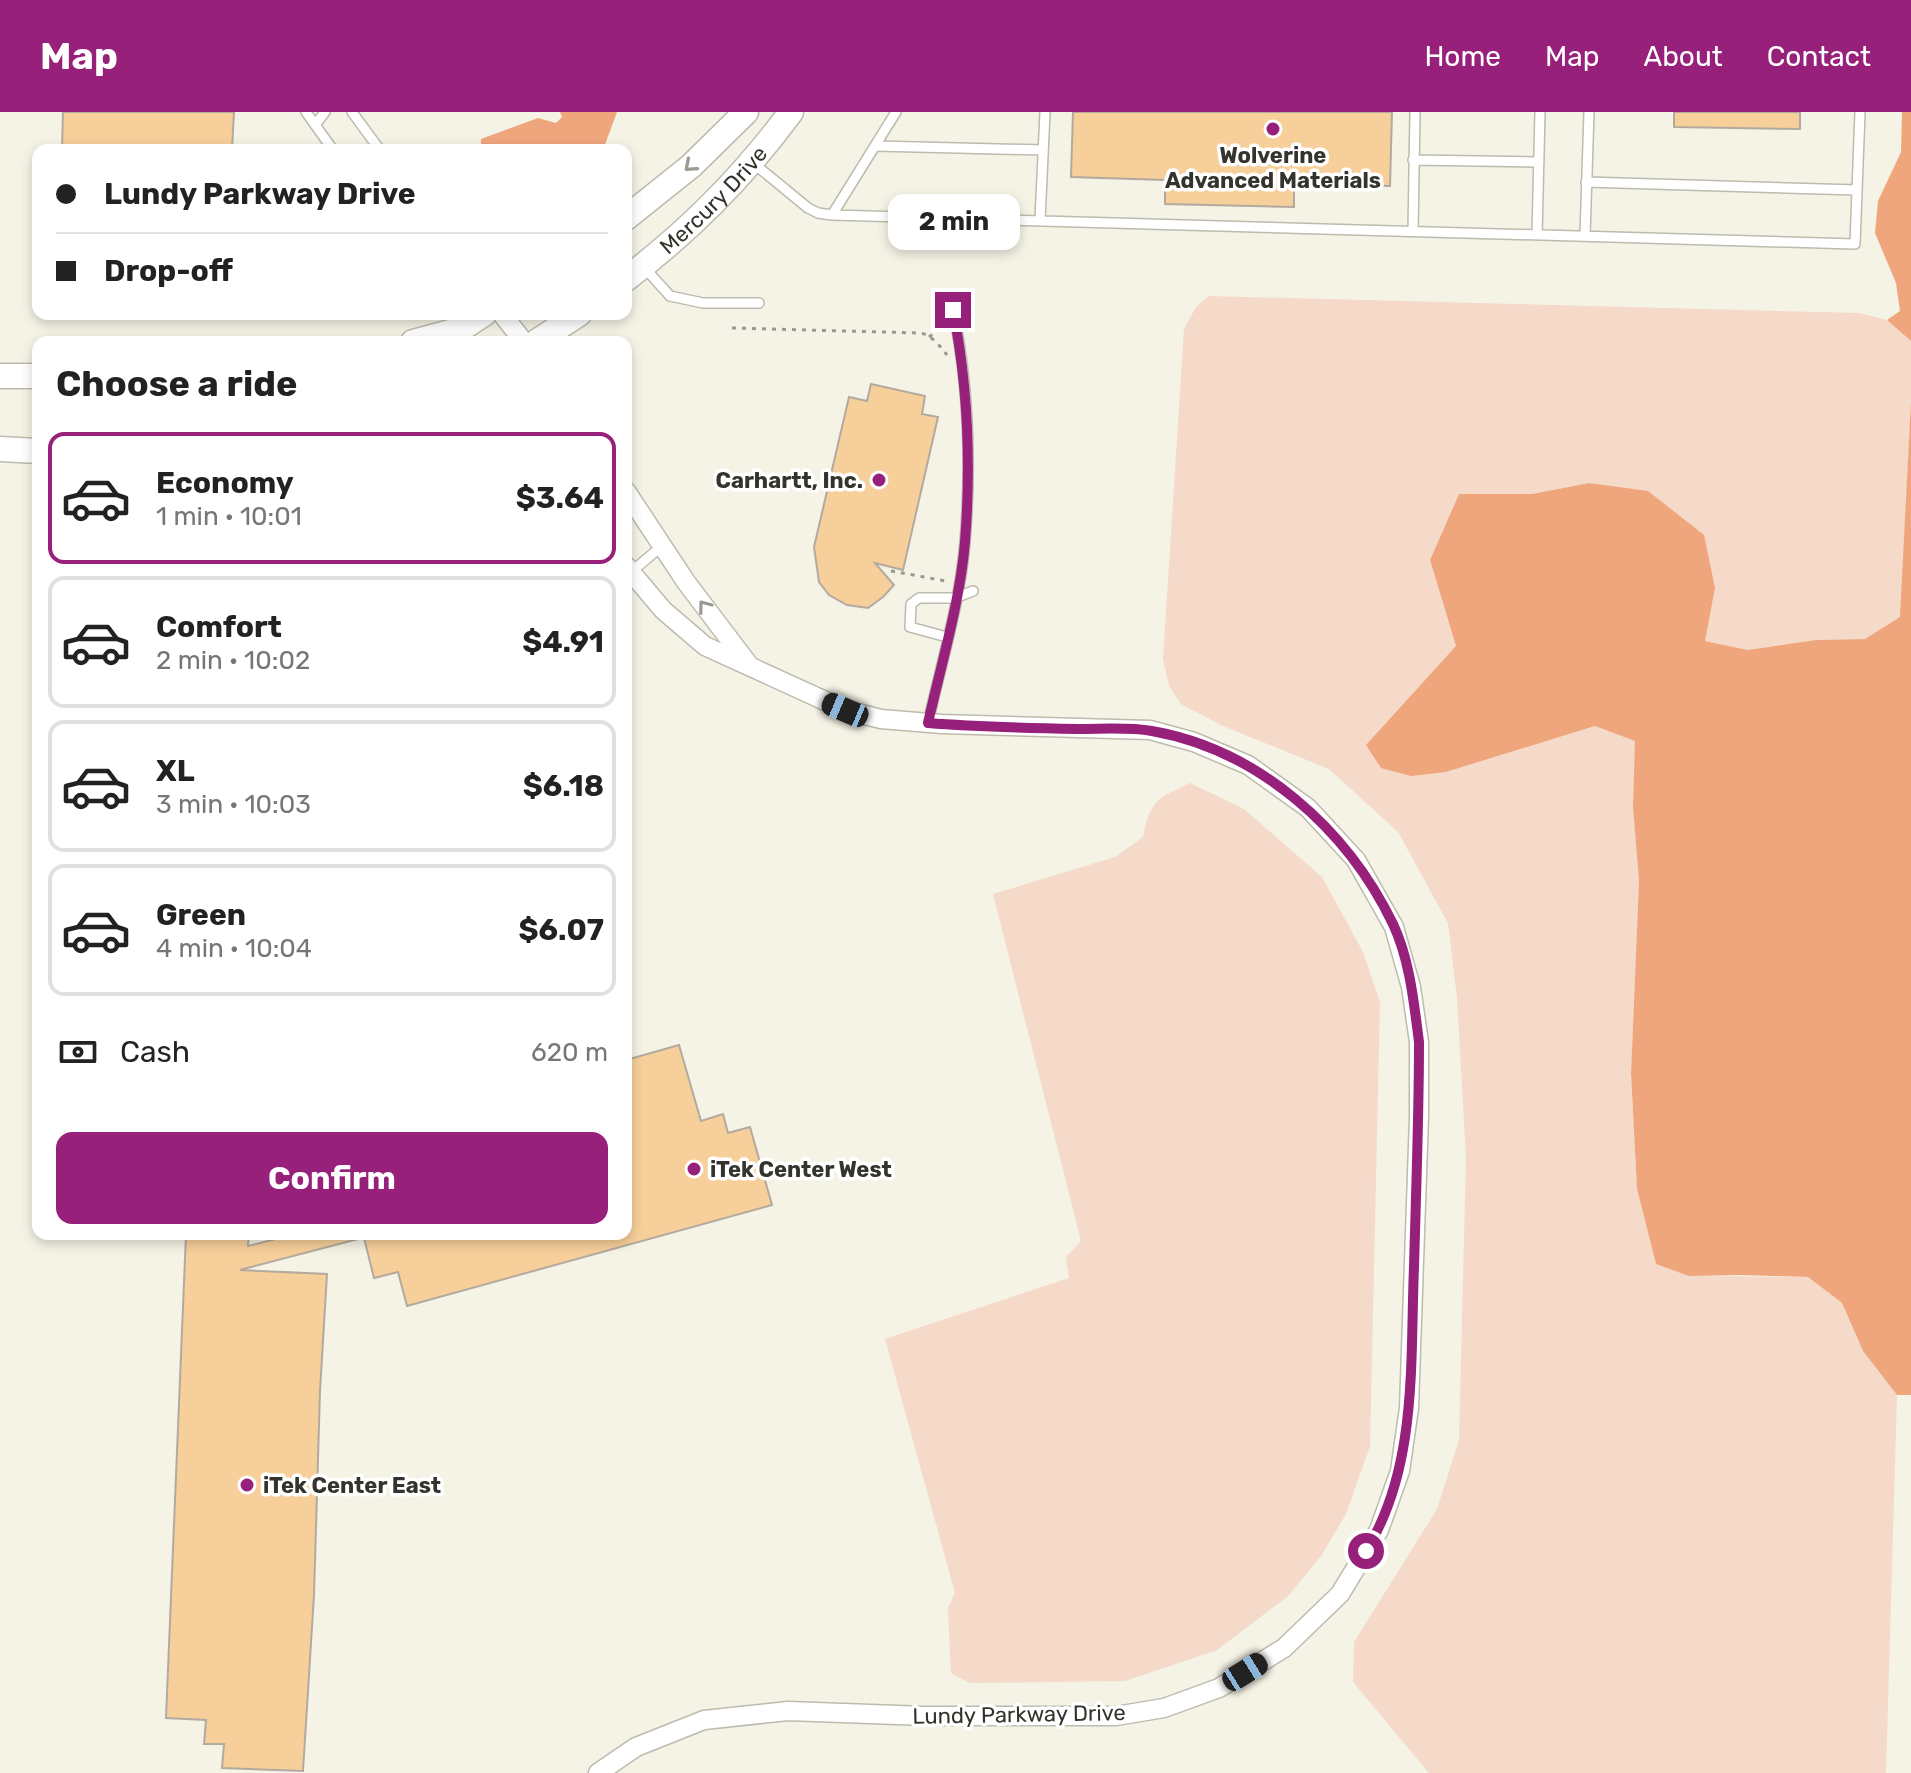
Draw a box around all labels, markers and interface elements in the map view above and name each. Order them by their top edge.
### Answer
text: Map [40,33,118,79]
text: Home [1424,40,1501,73]
text: Map [1545,40,1599,73]
text: About [1643,40,1723,73]
text: Contact [1767,40,1871,73]
marker: Wolverine Advanced Materials [1264,120,1282,138]
street label: Mercury Drive [654,140,773,260]
place label: Wolverine Advanced Materials [1165,142,1381,194]
one-way arrow [685,156,699,171]
text: Lundy Parkway Drive [104,176,416,212]
callout: 2 min [887,194,1019,250]
text: 2 min [919,206,989,237]
text: Drop-off [104,253,233,289]
route end [935,292,971,328]
text: Choose a ride [56,362,297,405]
icon: car [60,462,132,534]
text: Economy [156,465,294,501]
place label: Carhartt, Inc. [715,467,863,494]
marker: Carhartt, Inc. [870,471,888,489]
text: $3.64 [516,480,604,516]
text: 1 min · 10:01 [156,501,302,532]
one-way arrow [699,600,714,614]
icon: car [60,606,132,678]
text: Comfort [156,609,282,645]
text: $4.91 [522,624,604,660]
text: 2 min · 10:02 [156,645,310,676]
car [818,690,872,730]
icon: car [60,750,132,822]
text: XL [156,753,195,789]
text: $6.18 [523,768,604,804]
text: 3 min · 10:03 [156,789,311,820]
icon: car [60,894,132,966]
text: Green [156,897,246,933]
text: $6.07 [519,912,604,948]
text: 4 min · 10:04 [156,933,312,964]
icon: cash [56,1030,100,1074]
text: Cash [120,1034,190,1070]
text: 620 m [531,1037,608,1068]
button: Confirm [56,1132,608,1224]
place label: iTek Center West [710,1156,892,1183]
marker: iTek Center West [685,1160,703,1178]
place label: iTek Center East [263,1472,441,1499]
marker: iTek Center East [238,1476,256,1494]
route start [1348,1533,1384,1569]
car [1218,1649,1272,1695]
street label: Lundy Parkway Drive [912,1699,1126,1730]

